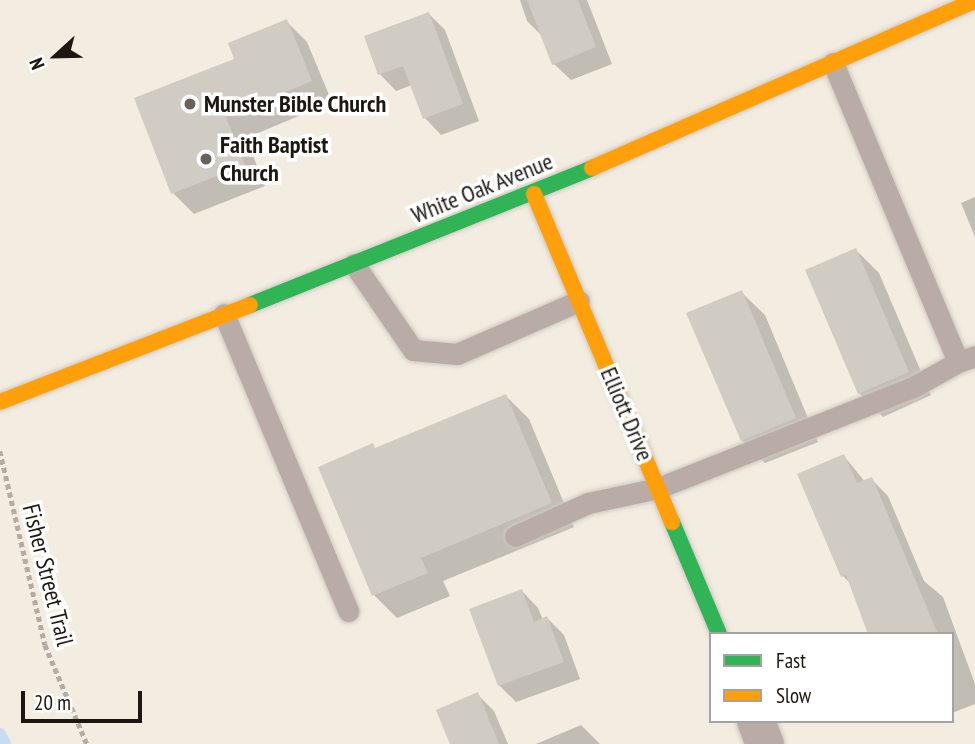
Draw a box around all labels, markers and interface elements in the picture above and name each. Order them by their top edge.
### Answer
north arrow [21,21,91,91]
text: N [23,55,50,73]
place label: Munster Bible Church [204,90,386,118]
marker: Munster Bible Church [182,96,198,112]
place label: Faith Baptist Church [220,131,328,187]
street label: White Oak Avenue [407,146,557,230]
marker: Faith Baptist Church [198,151,214,167]
street label: Elliott Drive [594,363,660,465]
street label: Fisher Street Trail [16,501,80,649]
legend [709,632,954,723]
text: Fast [776,647,806,674]
scale bar [24,678,145,722]
text: Slow [776,682,811,709]
text: 20 m [34,689,71,716]

